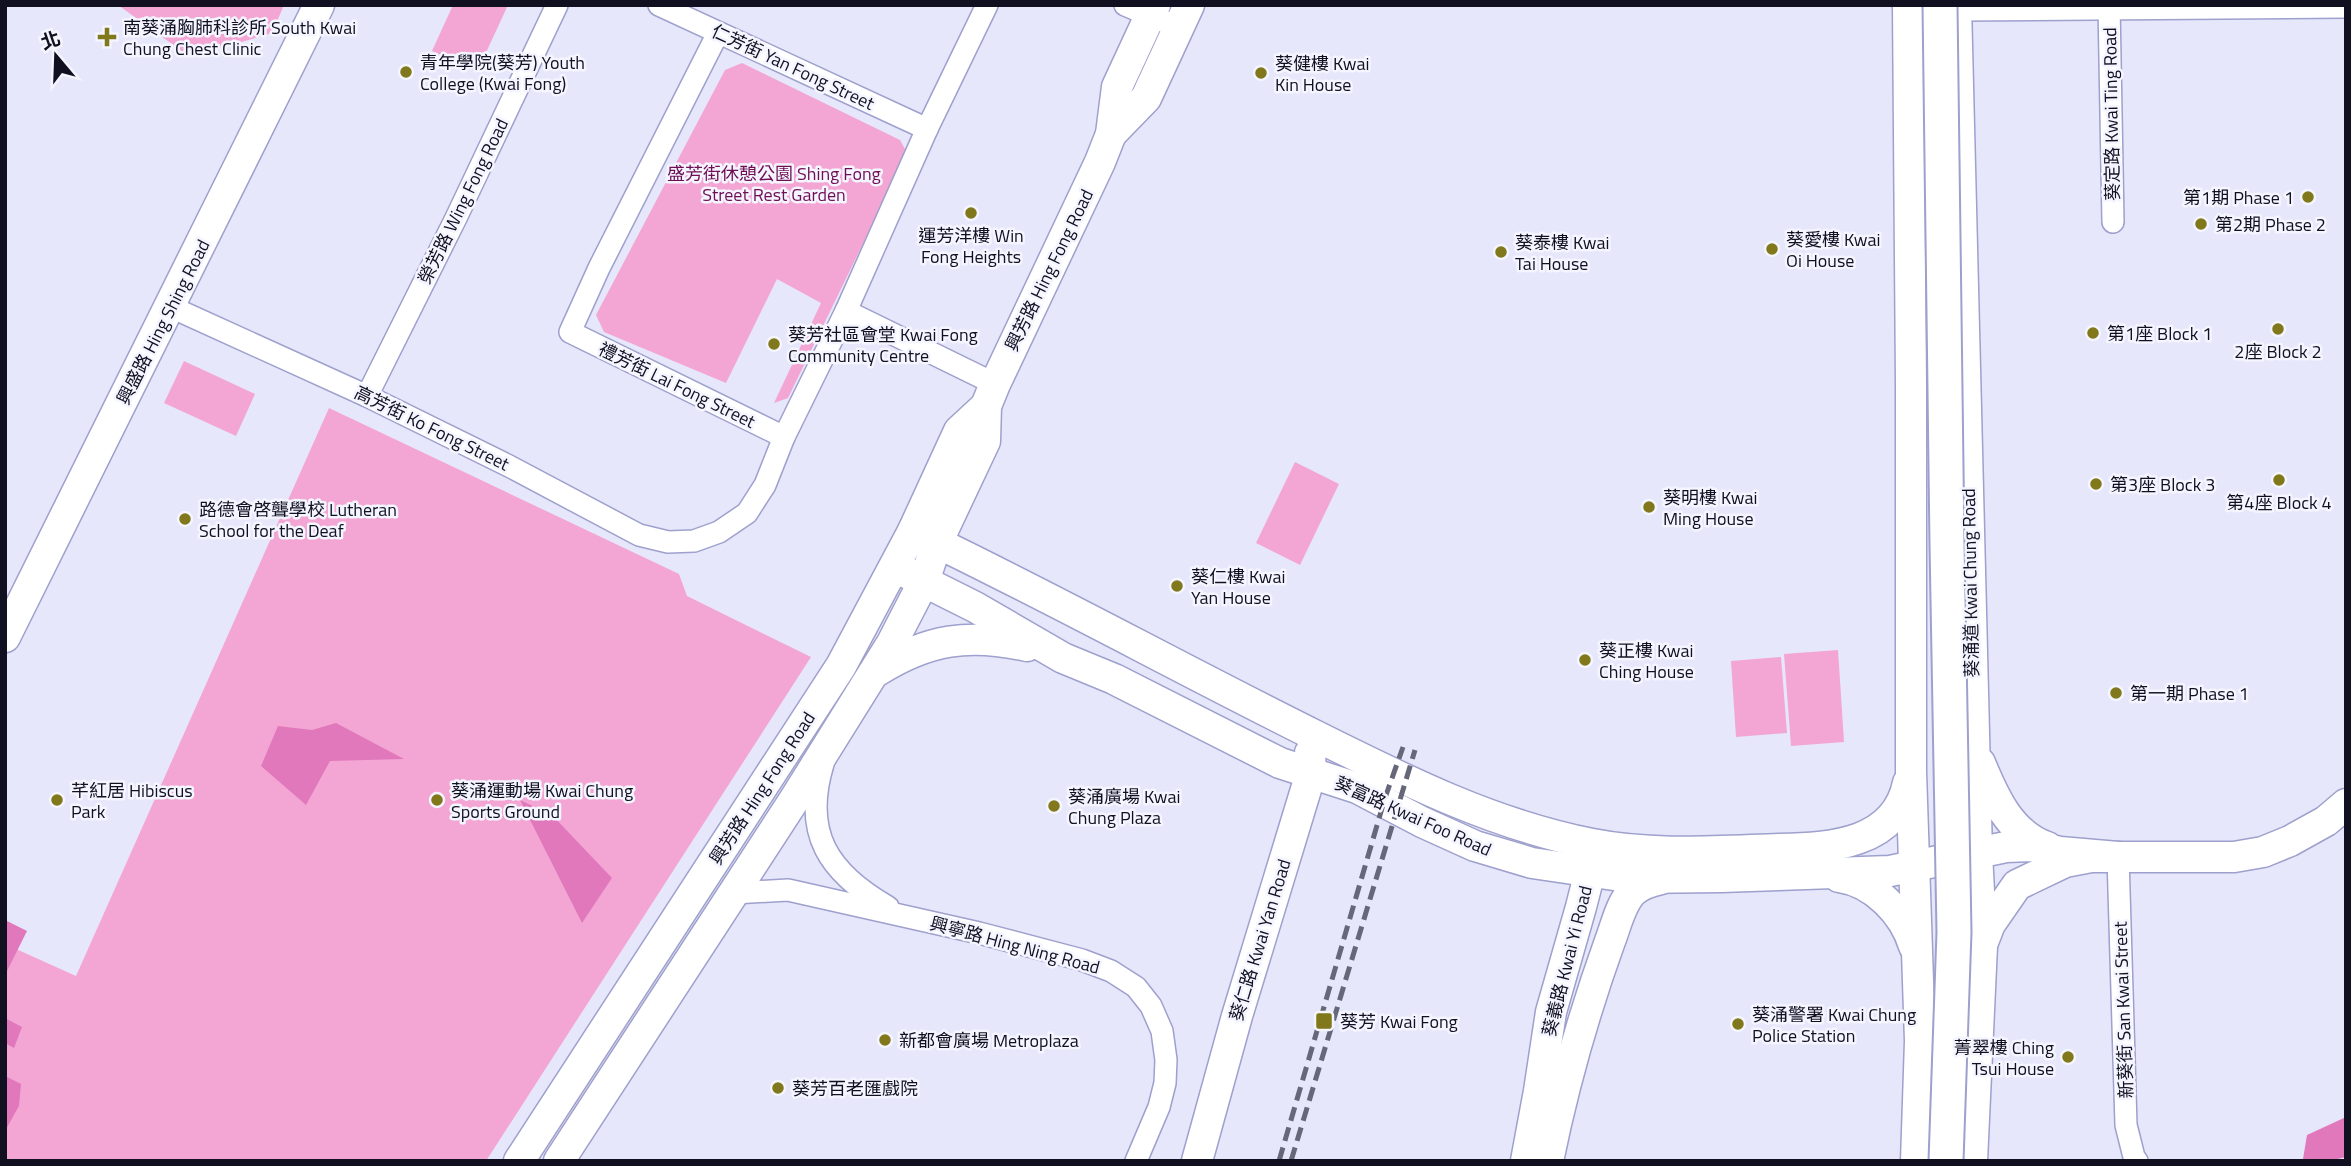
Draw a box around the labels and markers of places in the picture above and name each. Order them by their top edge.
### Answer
place label: 南葵涌胸肺科診所 South Kwai Chung Chest Clinic [123,14,356,62]
marker: 南葵涌胸肺科診所 South Kwai Chung Chest Clinic [97,27,117,47]
place label: 青年學院(葵芳) Youth College (Kwai Fong) [420,49,585,97]
place label: 葵健樓 Kwai Kin House [1275,50,1369,98]
marker: 青年學院(葵芳) Youth College (Kwai Fong) [398,64,414,80]
marker: 葵健樓 Kwai Kin House [1253,65,1269,81]
place label: 第1期 Phase 1 [2183,184,2294,211]
marker: 第1期 Phase 1 [2300,189,2316,205]
marker: 運芳洋樓 Win Fong Heights [963,205,979,221]
place label: 第2期 Phase 2 [2215,211,2326,238]
marker: 第2期 Phase 2 [2193,216,2209,232]
place label: 運芳洋樓 Win Fong Heights [918,222,1024,270]
place label: 葵愛樓 Kwai Oi House [1786,226,1880,274]
place label: 葵泰樓 Kwai Tai House [1515,229,1609,277]
marker: 葵愛樓 Kwai Oi House [1764,241,1780,257]
marker: 葵泰樓 Kwai Tai House [1493,244,1509,260]
place label: 第1座 Block 1 [2107,320,2212,347]
place label: 葵芳社區會堂 Kwai Fong Community Centre [788,321,978,369]
marker: 2座 Block 2 [2270,321,2286,337]
marker: 第1座 Block 1 [2085,325,2101,341]
marker: 葵芳社區會堂 Kwai Fong Community Centre [766,336,782,352]
place label: 2座 Block 2 [2234,338,2322,365]
place label: 第3座 Block 3 [2110,471,2215,498]
marker: 第4座 Block 4 [2271,472,2287,488]
marker: 第3座 Block 3 [2088,476,2104,492]
place label: 葵明樓 Kwai Ming House [1663,484,1757,532]
place label: 第4座 Block 4 [2226,489,2332,516]
place label: 路德會啓聾學校 Lutheran School for the Deaf [199,496,397,544]
marker: 葵明樓 Kwai Ming House [1641,499,1657,515]
marker: 路德會啓聾學校 Lutheran School for the Deaf [177,511,193,527]
place label: 葵仁樓 Kwai Yan House [1191,563,1285,611]
marker: 葵仁樓 Kwai Yan House [1169,578,1185,594]
place label: 葵正樓 Kwai Ching House [1599,637,1694,685]
marker: 葵正樓 Kwai Ching House [1577,652,1593,668]
place label: 第一期 Phase 1 [2130,680,2249,707]
marker: 第一期 Phase 1 [2108,685,2124,701]
place label: 芊紅居 Hibiscus Park [71,777,193,825]
place label: 葵涌運動場 Kwai Chung Sports Ground [451,777,633,825]
place label: 葵涌廣場 Kwai Chung Plaza [1068,783,1180,831]
marker: 芊紅居 Hibiscus Park [49,792,65,808]
marker: 葵涌運動場 Kwai Chung Sports Ground [429,792,445,808]
marker: 葵涌廣場 Kwai Chung Plaza [1046,798,1062,814]
place label: 葵涌警署 Kwai Chung Police Station [1752,1001,1916,1049]
place label: 葵芳 Kwai Fong [1340,1008,1458,1035]
marker: 葵芳 Kwai Fong [1314,1011,1334,1031]
marker: 葵涌警署 Kwai Chung Police Station [1730,1016,1746,1032]
place label: 新都會廣場 Metroplaza [899,1027,1079,1054]
marker: 新都會廣場 Metroplaza [877,1032,893,1048]
place label: 菁翠樓 Ching Tsui House [1954,1034,2054,1082]
marker: 菁翠樓 Ching Tsui House [2060,1049,2076,1065]
place label: 葵芳百老匯戲院 [792,1075,918,1102]
marker: 葵芳百老匯戲院 [770,1080,786,1096]

